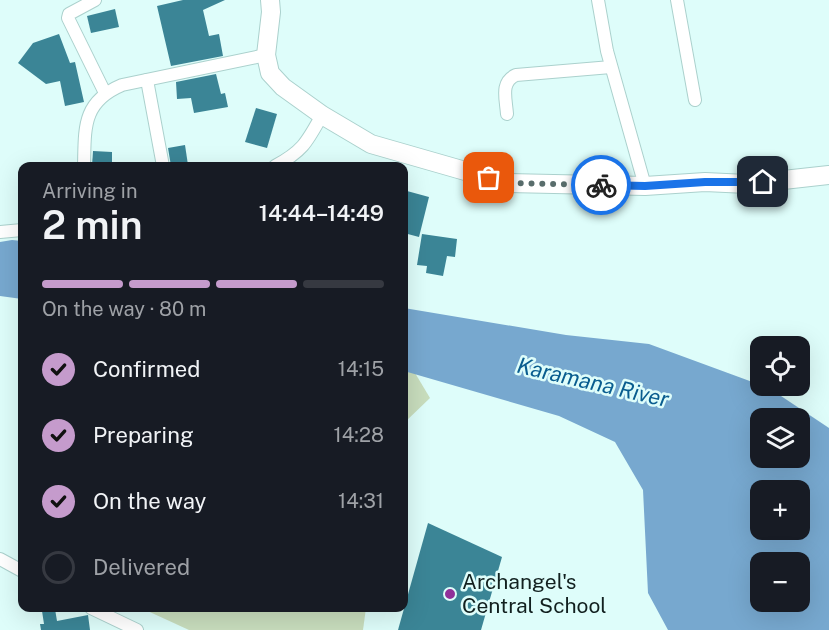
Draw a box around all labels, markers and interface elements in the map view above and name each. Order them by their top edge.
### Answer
pin [463,152,514,203]
courier [571,155,631,215]
pin [737,156,788,207]
icon: bag [472,161,505,194]
icon: home [746,165,779,198]
icon: bike [585,169,618,202]
text: Arriving in [42,179,137,203]
text: 14:44–14:49 [259,200,384,226]
text: 2 min [42,202,143,248]
text: On the way · 80 m [42,297,206,321]
map controls [750,336,810,612]
button: locate [750,336,810,396]
water label: Karamana River [515,352,672,412]
icon: check [42,353,75,386]
text: Confirmed [93,356,200,382]
text: 14:15 [338,357,384,381]
button: layers [750,408,810,468]
icon: check [42,419,75,452]
text: Preparing [93,422,194,448]
text: 14:28 [334,423,384,447]
button: + [750,480,810,540]
icon: check [42,485,75,518]
text: On the way [93,488,206,514]
text: 14:31 [338,489,384,513]
button: − [750,552,810,612]
text: Delivered [93,554,190,580]
place label: Archangel's Central School [462,569,607,618]
marker: Archangel's Central School [443,587,457,601]

